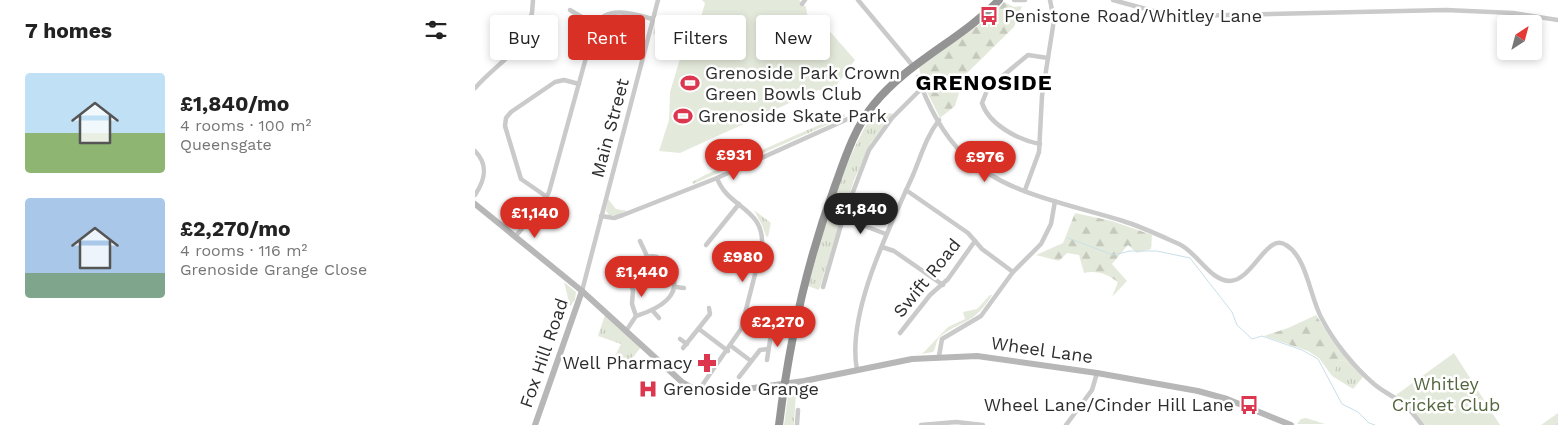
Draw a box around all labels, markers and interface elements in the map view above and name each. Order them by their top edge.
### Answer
bus stop icon: Penistone Road/Whitley Lane [978,5,1000,27]
place label: Penistone Road/Whitley Lane [1004,5,1262,26]
chip: Buy [490,15,558,60]
chip: Rent [568,15,645,60]
chip: Filters [655,15,746,60]
chip: New [756,15,830,60]
north arrow [1497,15,1543,60]
map controls [1497,15,1542,60]
icon: filters [422,16,450,44]
text: 7 homes [25,18,112,43]
place label: Grenoside Park Crown Green Bowls Club [705,62,900,104]
district label: GRENOSIDE [915,70,1053,95]
sports icon: Grenoside Park Crown Green Bowls Club [679,72,701,94]
street label: Main Street [586,76,633,180]
text: £1,840/mo [180,91,289,116]
icon: home [65,93,125,153]
sports icon: Grenoside Skate Park [672,105,694,127]
place label: Grenoside Skate Park [698,105,887,126]
text: 4 rooms · 100 m² [180,116,311,135]
text: Queensgate [180,135,272,154]
pin: £931 [704,138,764,181]
pin: £976 [955,140,1015,183]
text: £931 [716,145,752,164]
text: £976 [966,147,1004,166]
pin: £1,840 [820,192,902,235]
pin: £1,140 [494,196,576,239]
text: £1,840 [835,199,887,218]
text: £1,140 [511,203,559,222]
text: £2,270/mo [180,216,291,241]
icon: home [65,218,125,278]
street label: Swift Road [889,234,965,321]
pin: £980 [713,240,773,283]
text: 4 rooms · 116 m² [180,241,307,260]
text: £980 [723,247,763,266]
pin: £1,440 [601,256,683,298]
text: Grenoside Grange Close [180,260,367,279]
text: £1,440 [616,262,668,281]
street label: Fox Hill Road [515,295,572,410]
pin: £2,270 [737,306,819,348]
text: £2,270 [752,312,804,331]
street label: Wheel Lane [990,332,1094,367]
place label: Well Pharmacy [562,352,693,373]
pharmacy icon: Well Pharmacy [696,352,718,374]
park label: Whitley Cricket Club [1392,373,1500,415]
hospital icon: Grenoside Grange [637,378,659,400]
place label: Grenoside Grange [663,378,819,399]
place label: Wheel Lane/Cinder Hill Lane [984,394,1234,415]
bus stop icon: Wheel Lane/Cinder Hill Lane [1238,394,1260,416]

